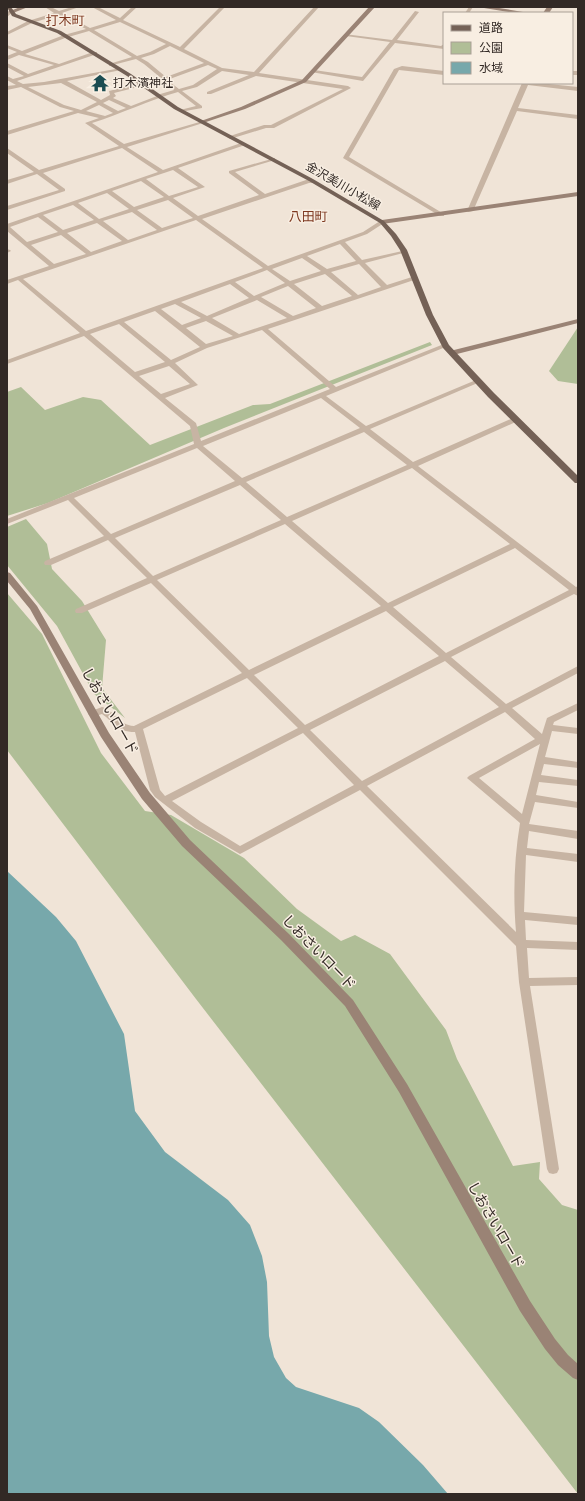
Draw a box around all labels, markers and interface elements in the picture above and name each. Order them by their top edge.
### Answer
legend [443,12,573,84]
district label: 打木町 [45,13,85,28]
text: 道路 [479,21,503,35]
text: 公園 [479,41,503,55]
text: 水域 [479,61,503,75]
temple icon: 打木濱神社 [90,73,110,93]
place label: 打木濱神社 [113,76,173,90]
street label: 金沢美川小松線 [303,159,383,213]
district label: 八田町 [288,209,328,224]
street label: しおさいロード [79,665,141,757]
street label: しおさいロード [279,911,359,993]
street label: しおさいロード [465,1179,527,1271]

